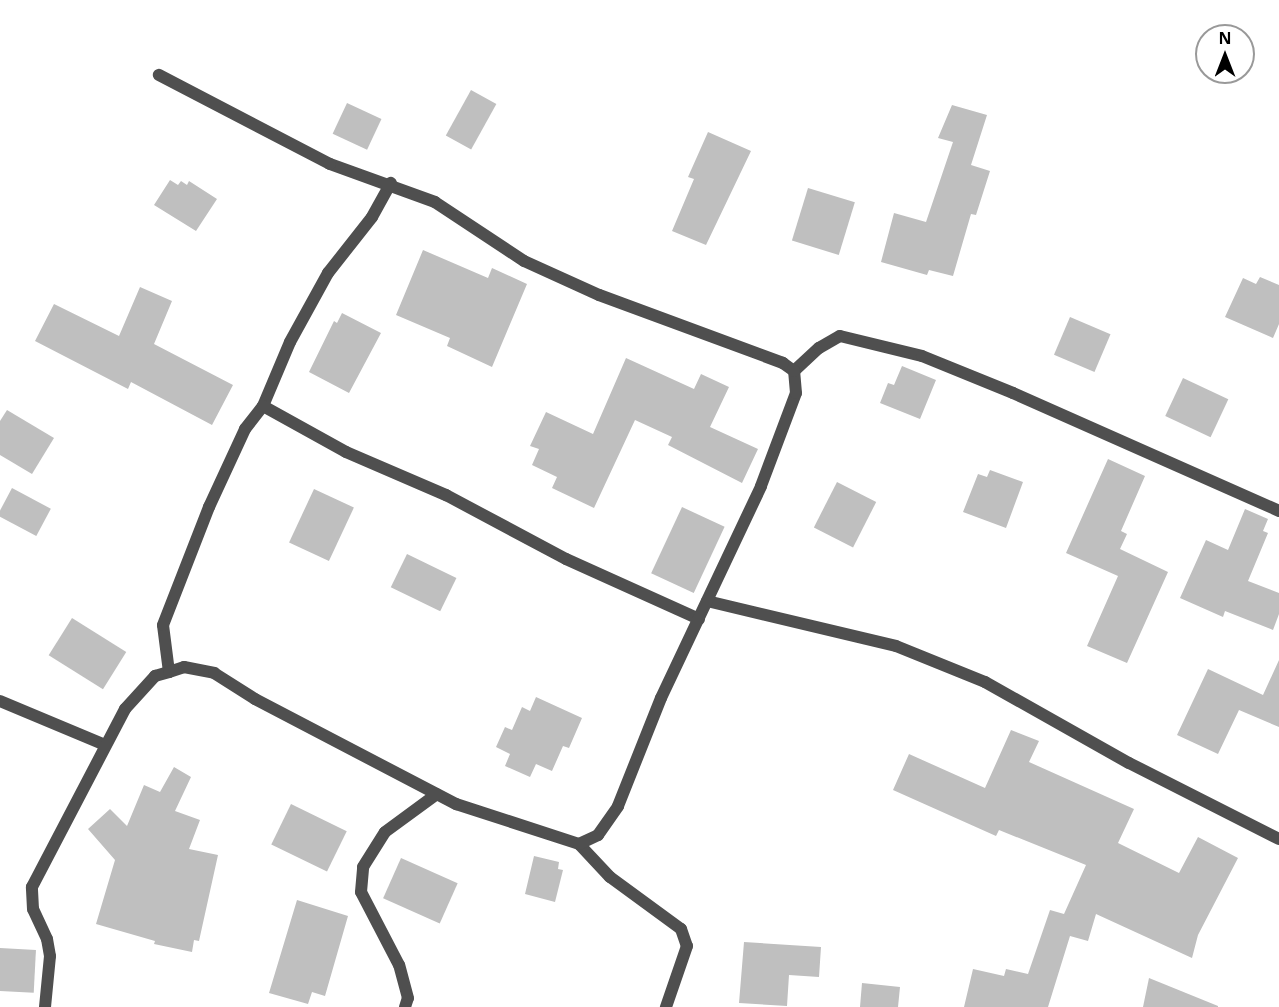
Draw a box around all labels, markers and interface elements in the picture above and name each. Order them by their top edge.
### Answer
north arrow [1195,24,1255,84]
text: N [1218,27,1232,49]

